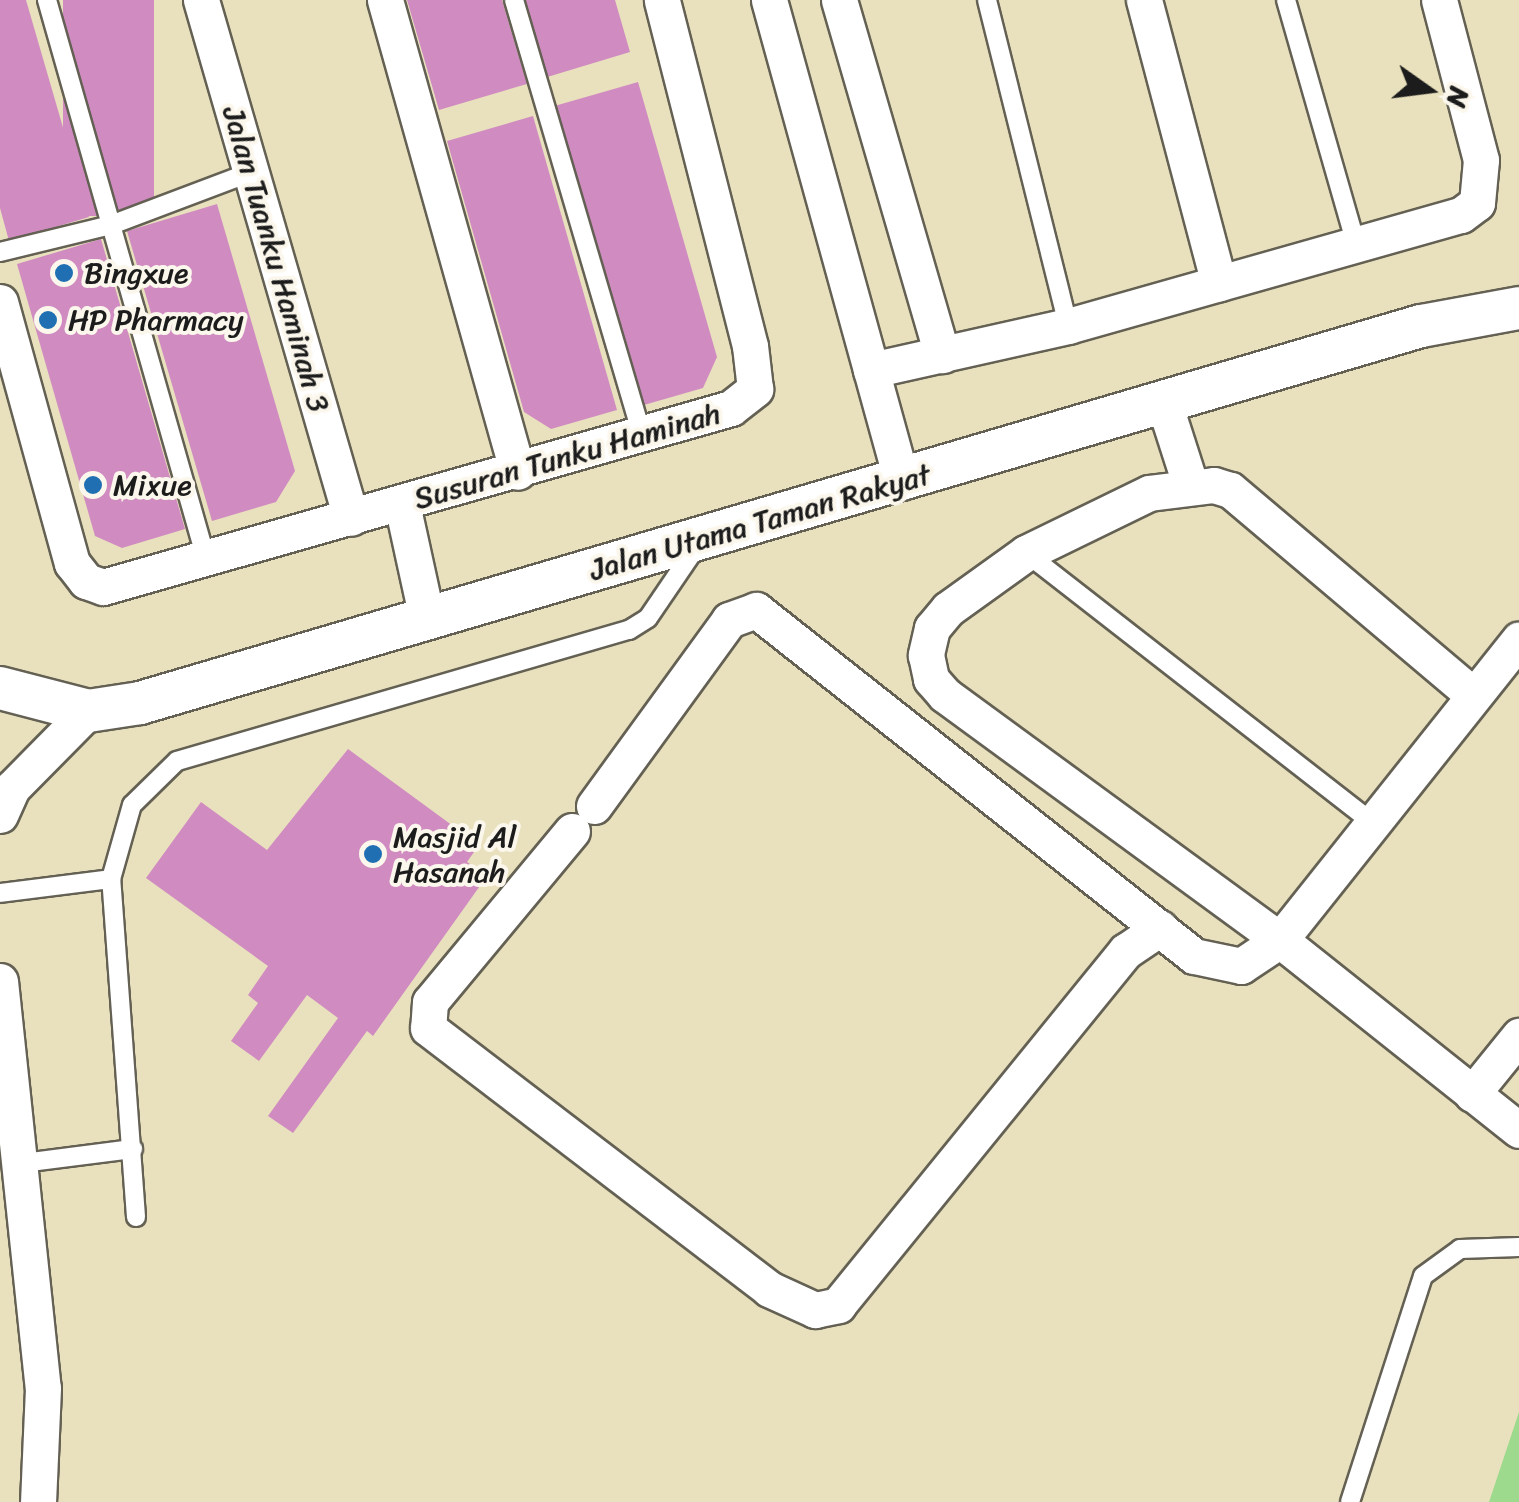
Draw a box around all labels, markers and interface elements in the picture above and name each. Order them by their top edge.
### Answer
north arrow [1379,40,1479,140]
text: N [1432,82,1485,113]
street label: Jalan Tuanku Haminah 3 [215,102,337,416]
place label: Bingxue [84,255,188,291]
marker: Bingxue [53,262,75,284]
place label: HP Pharmacy [68,302,245,338]
marker: HP Pharmacy [37,309,59,331]
street label: Susuran Tunku Haminah [410,395,724,517]
street label: Jalan Utama Taman Rakyat [585,456,935,588]
place label: Mixue [113,467,192,503]
marker: Mixue [82,474,104,496]
place label: Masjid Al Hasanah [393,819,516,890]
marker: Masjid Al Hasanah [362,843,384,865]

